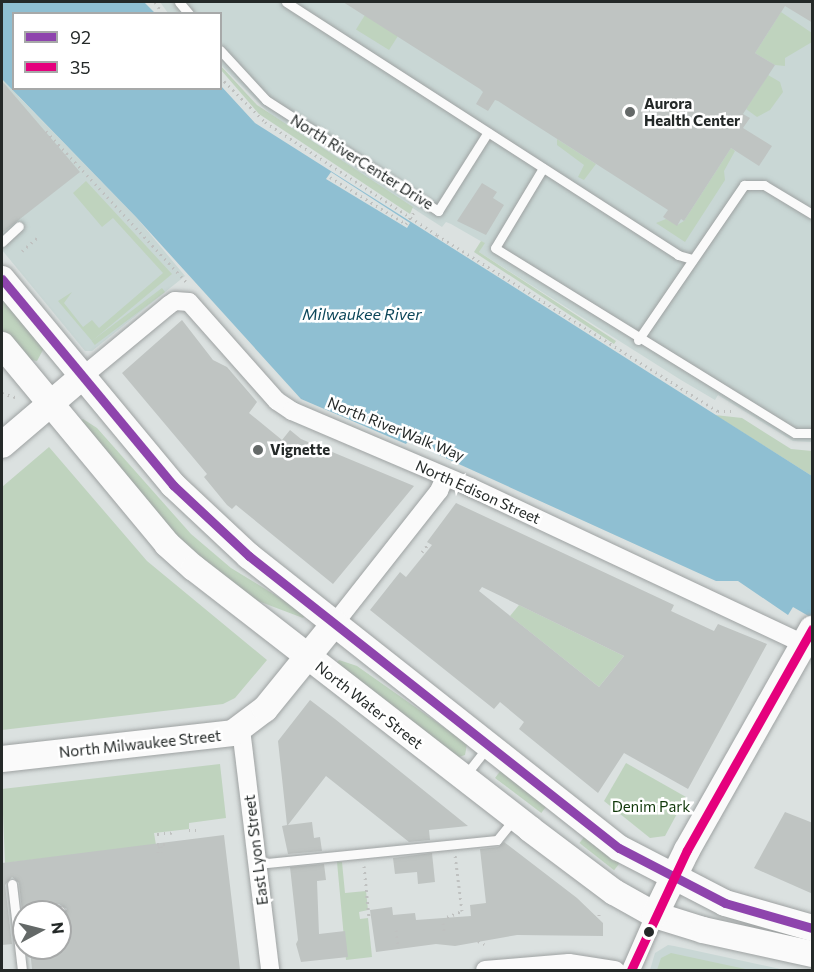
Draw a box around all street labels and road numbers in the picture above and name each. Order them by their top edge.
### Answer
street label: North RiverCenter Drive [287,111,437,213]
street label: North RiverWalk Way [325,393,467,465]
street label: North Edison Street [413,456,543,528]
street label: North Water Street [312,657,426,753]
street label: North Milwaukee Street [58,727,222,761]
street label: East Lyon Street [240,794,272,906]

